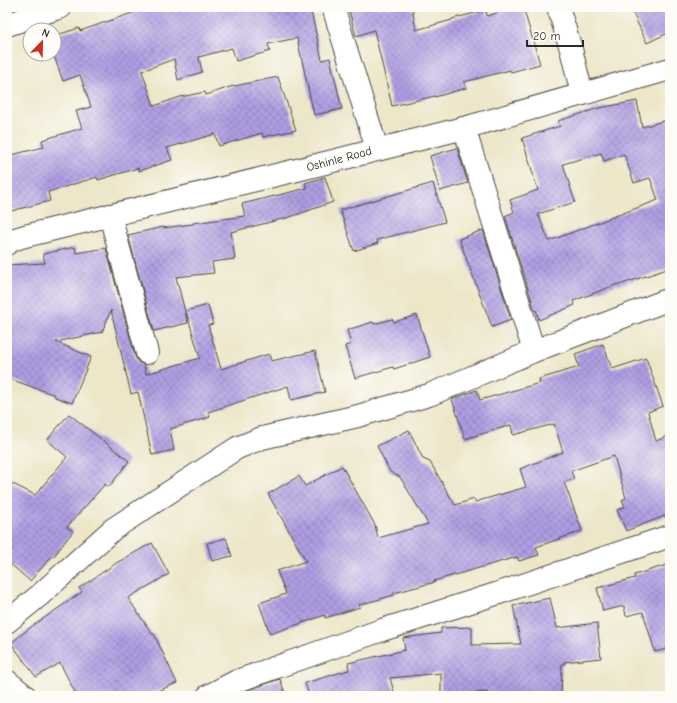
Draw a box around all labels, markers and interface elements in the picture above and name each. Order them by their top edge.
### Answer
north arrow [22,22,62,62]
scale bar [527,22,583,48]
text: N [40,26,52,41]
text: 20 m [533,29,561,43]
street label: Oshinle Road [305,144,373,174]

